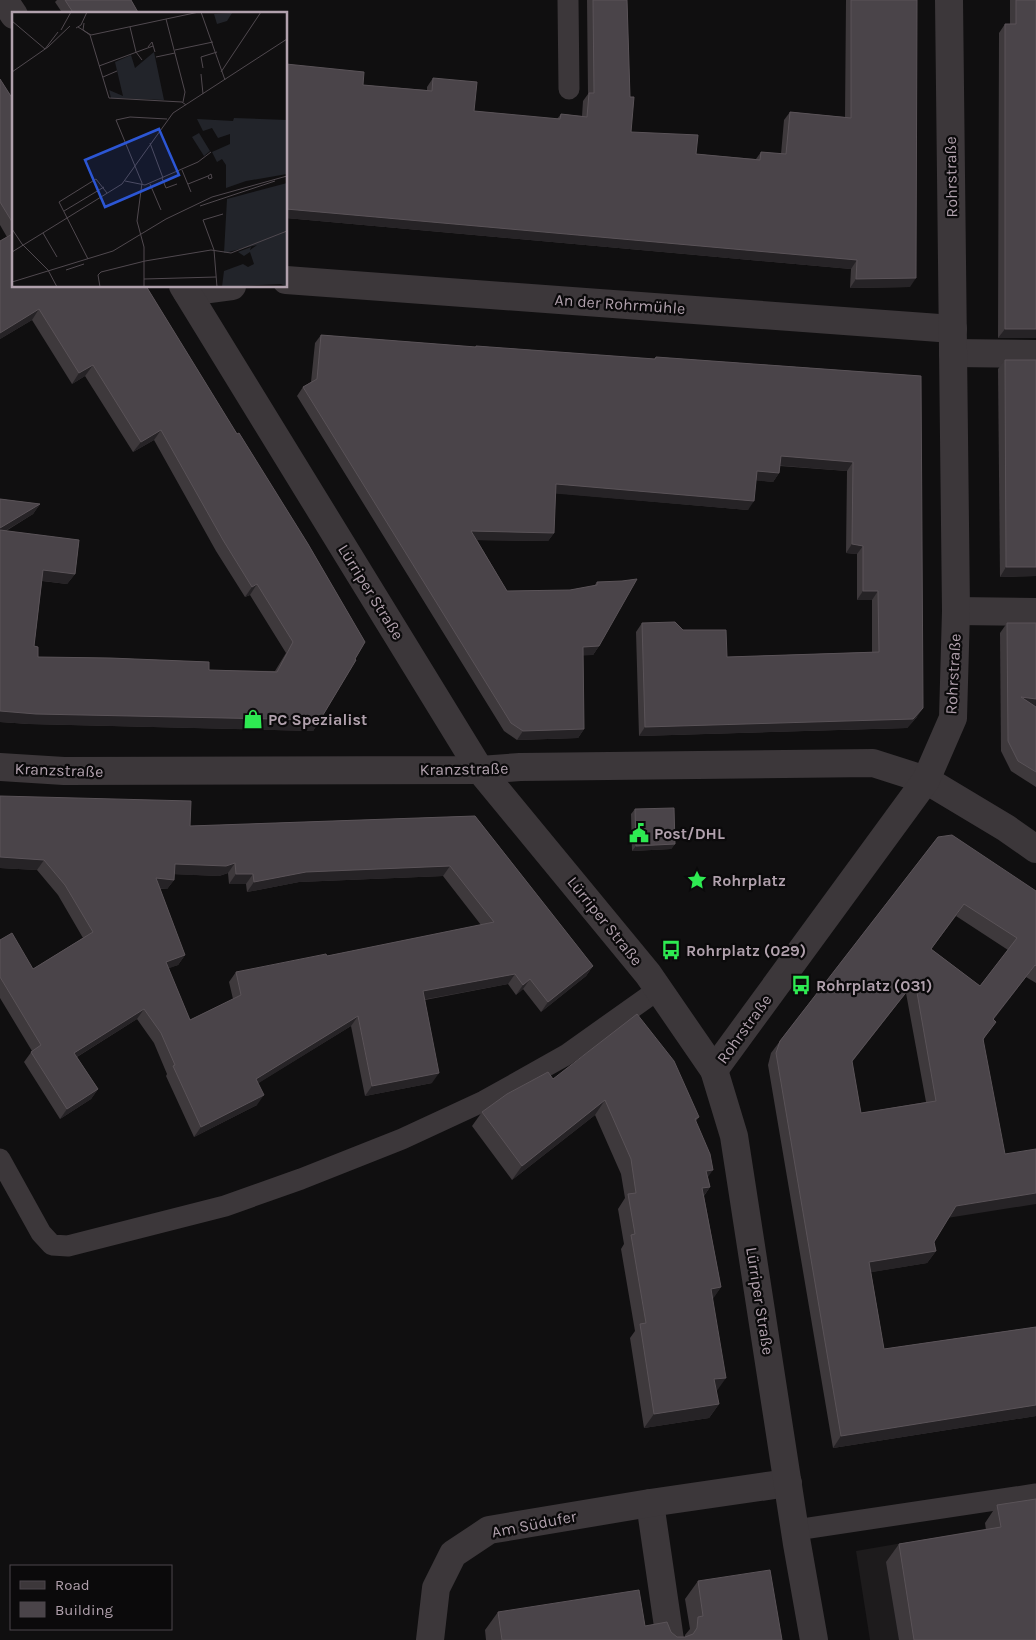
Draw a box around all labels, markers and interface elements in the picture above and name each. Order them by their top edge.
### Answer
inset map [12,12,288,288]
street label: Rohrstraße [941,136,961,218]
street label: An der Rohrmühle [554,290,686,318]
street label: Lürriper Straße [334,541,408,643]
street label: Rohrstraße [941,633,965,715]
shop icon: PC Spezialist [242,708,264,730]
place label: PC Spezialist [268,710,367,729]
street label: Kranzstraße [14,759,104,781]
street label: Kranzstraße [420,759,508,779]
public building icon: Post/DHL [628,822,650,844]
place label: Post/DHL [654,824,725,843]
place icon: Rohrplatz [686,869,708,891]
place label: Rohrplatz [712,871,786,890]
street label: Lürriper Straße [563,873,647,969]
bus stop icon: Rohrplatz (029) [660,939,682,961]
place label: Rohrplatz (029) [686,941,806,960]
bus stop icon: Rohrplatz (031) [790,974,812,996]
place label: Rohrplatz (031) [816,976,932,995]
street label: Rohrstraße [712,991,776,1067]
street label: Lürriper Straße [742,1246,778,1356]
street label: Am Südufer [490,1506,578,1542]
legend [10,1565,172,1630]
text: Road [55,1576,90,1594]
text: Building [55,1601,113,1619]

